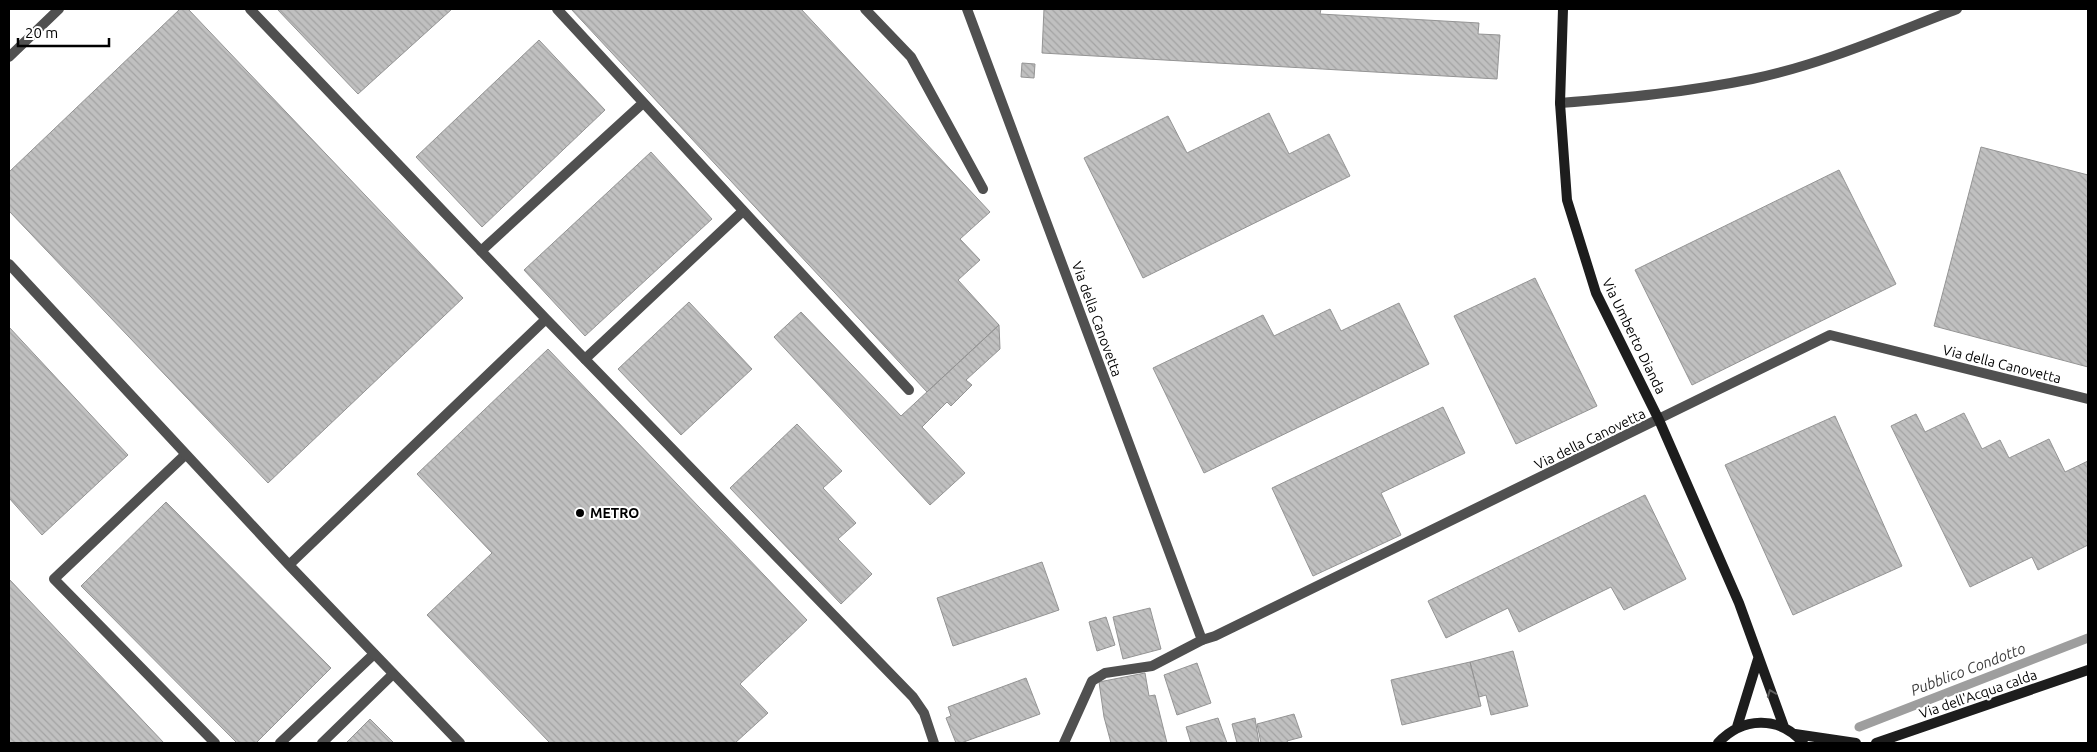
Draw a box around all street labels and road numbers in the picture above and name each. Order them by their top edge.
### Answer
street label: Via della Canovetta [1069,259,1125,379]
street label: Via Umberto Dianda [1599,276,1669,396]
street label: Via della Canovetta [1941,342,2063,386]
street label: Via della Canovetta [1532,405,1648,473]
street label: Via dell'Acqua calda [1917,666,2039,722]

